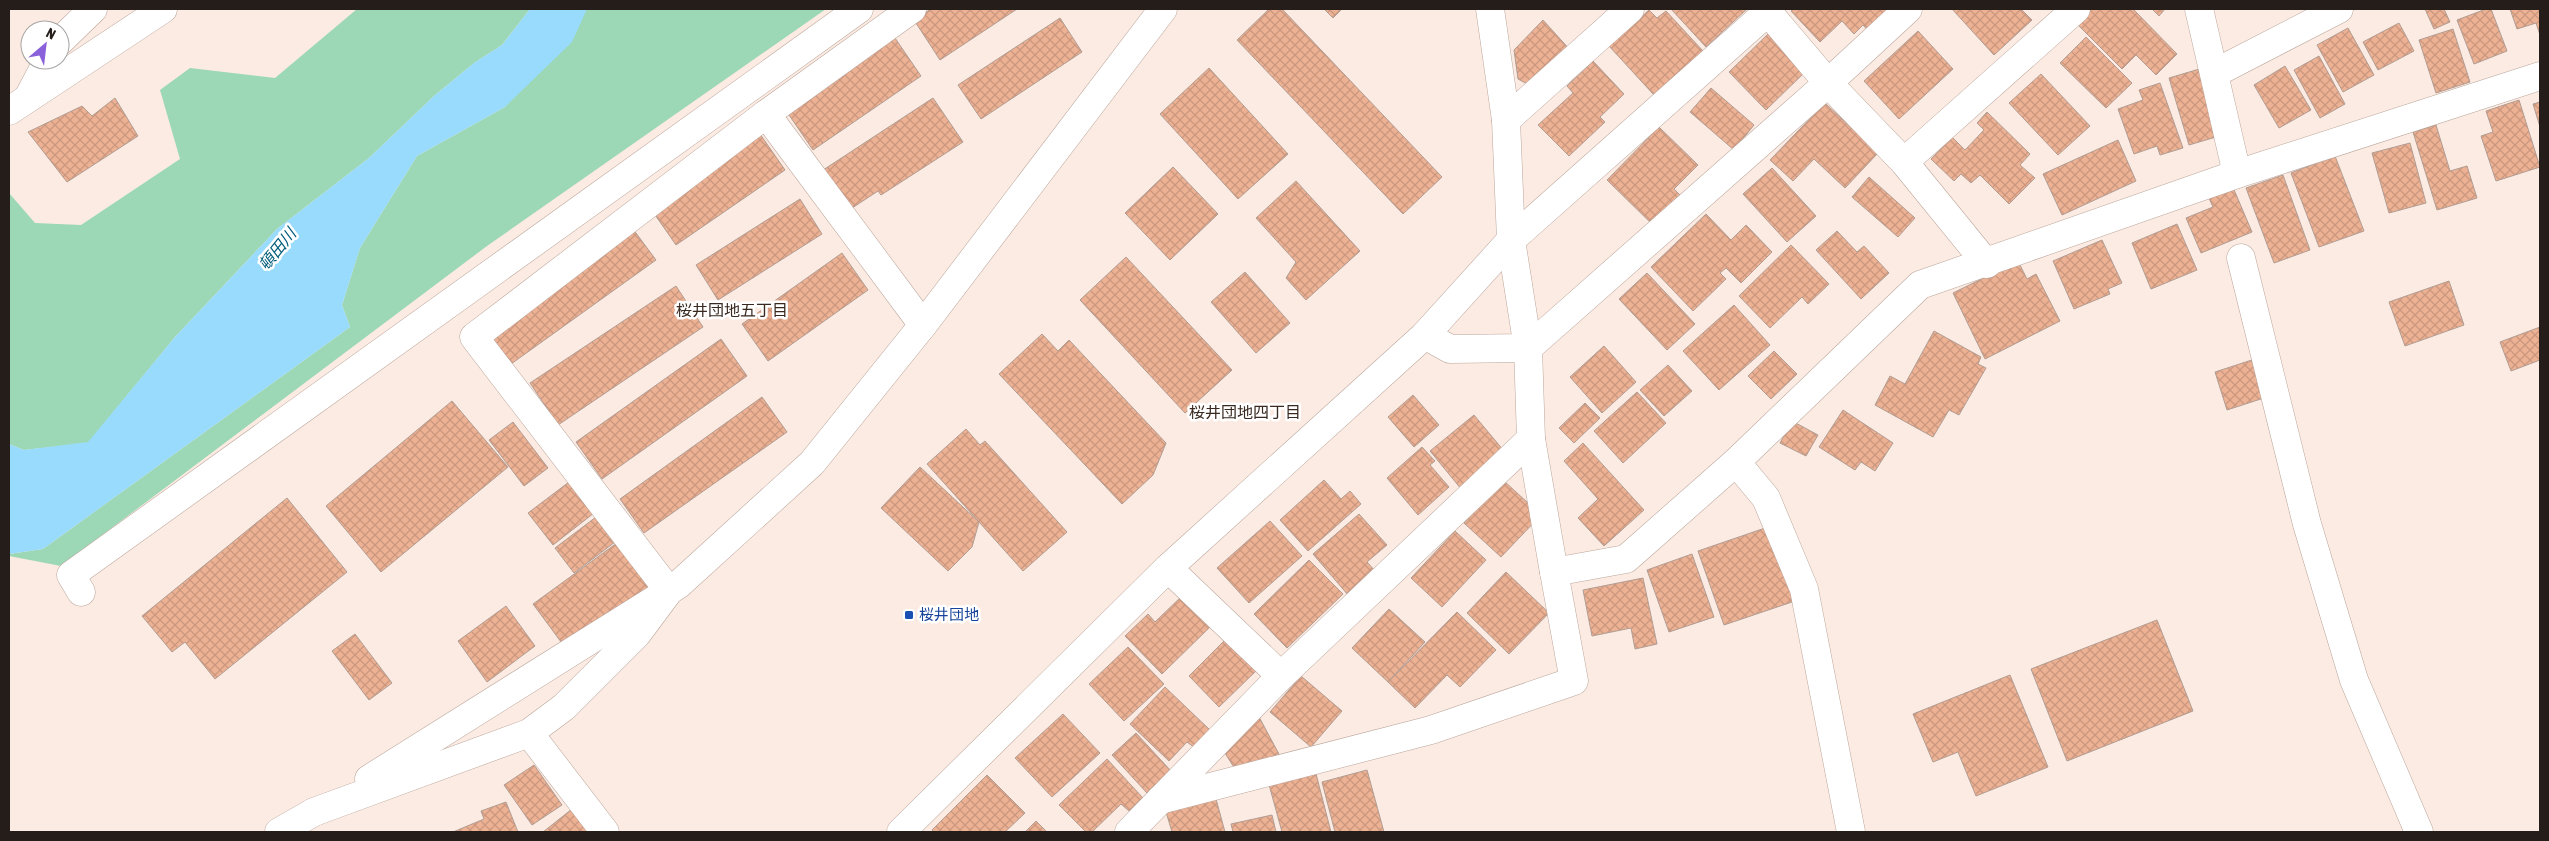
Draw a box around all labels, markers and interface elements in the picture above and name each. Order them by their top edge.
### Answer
north arrow [20,20,70,70]
text: N [44,25,59,43]
water label: 頓田川 [255,223,300,273]
district label: 桜井団地五丁目 [676,301,788,319]
district label: 桜井団地四丁目 [1189,403,1301,421]
place label: 桜井団地 [919,606,979,623]
marker: 桜井団地 [903,609,915,621]

